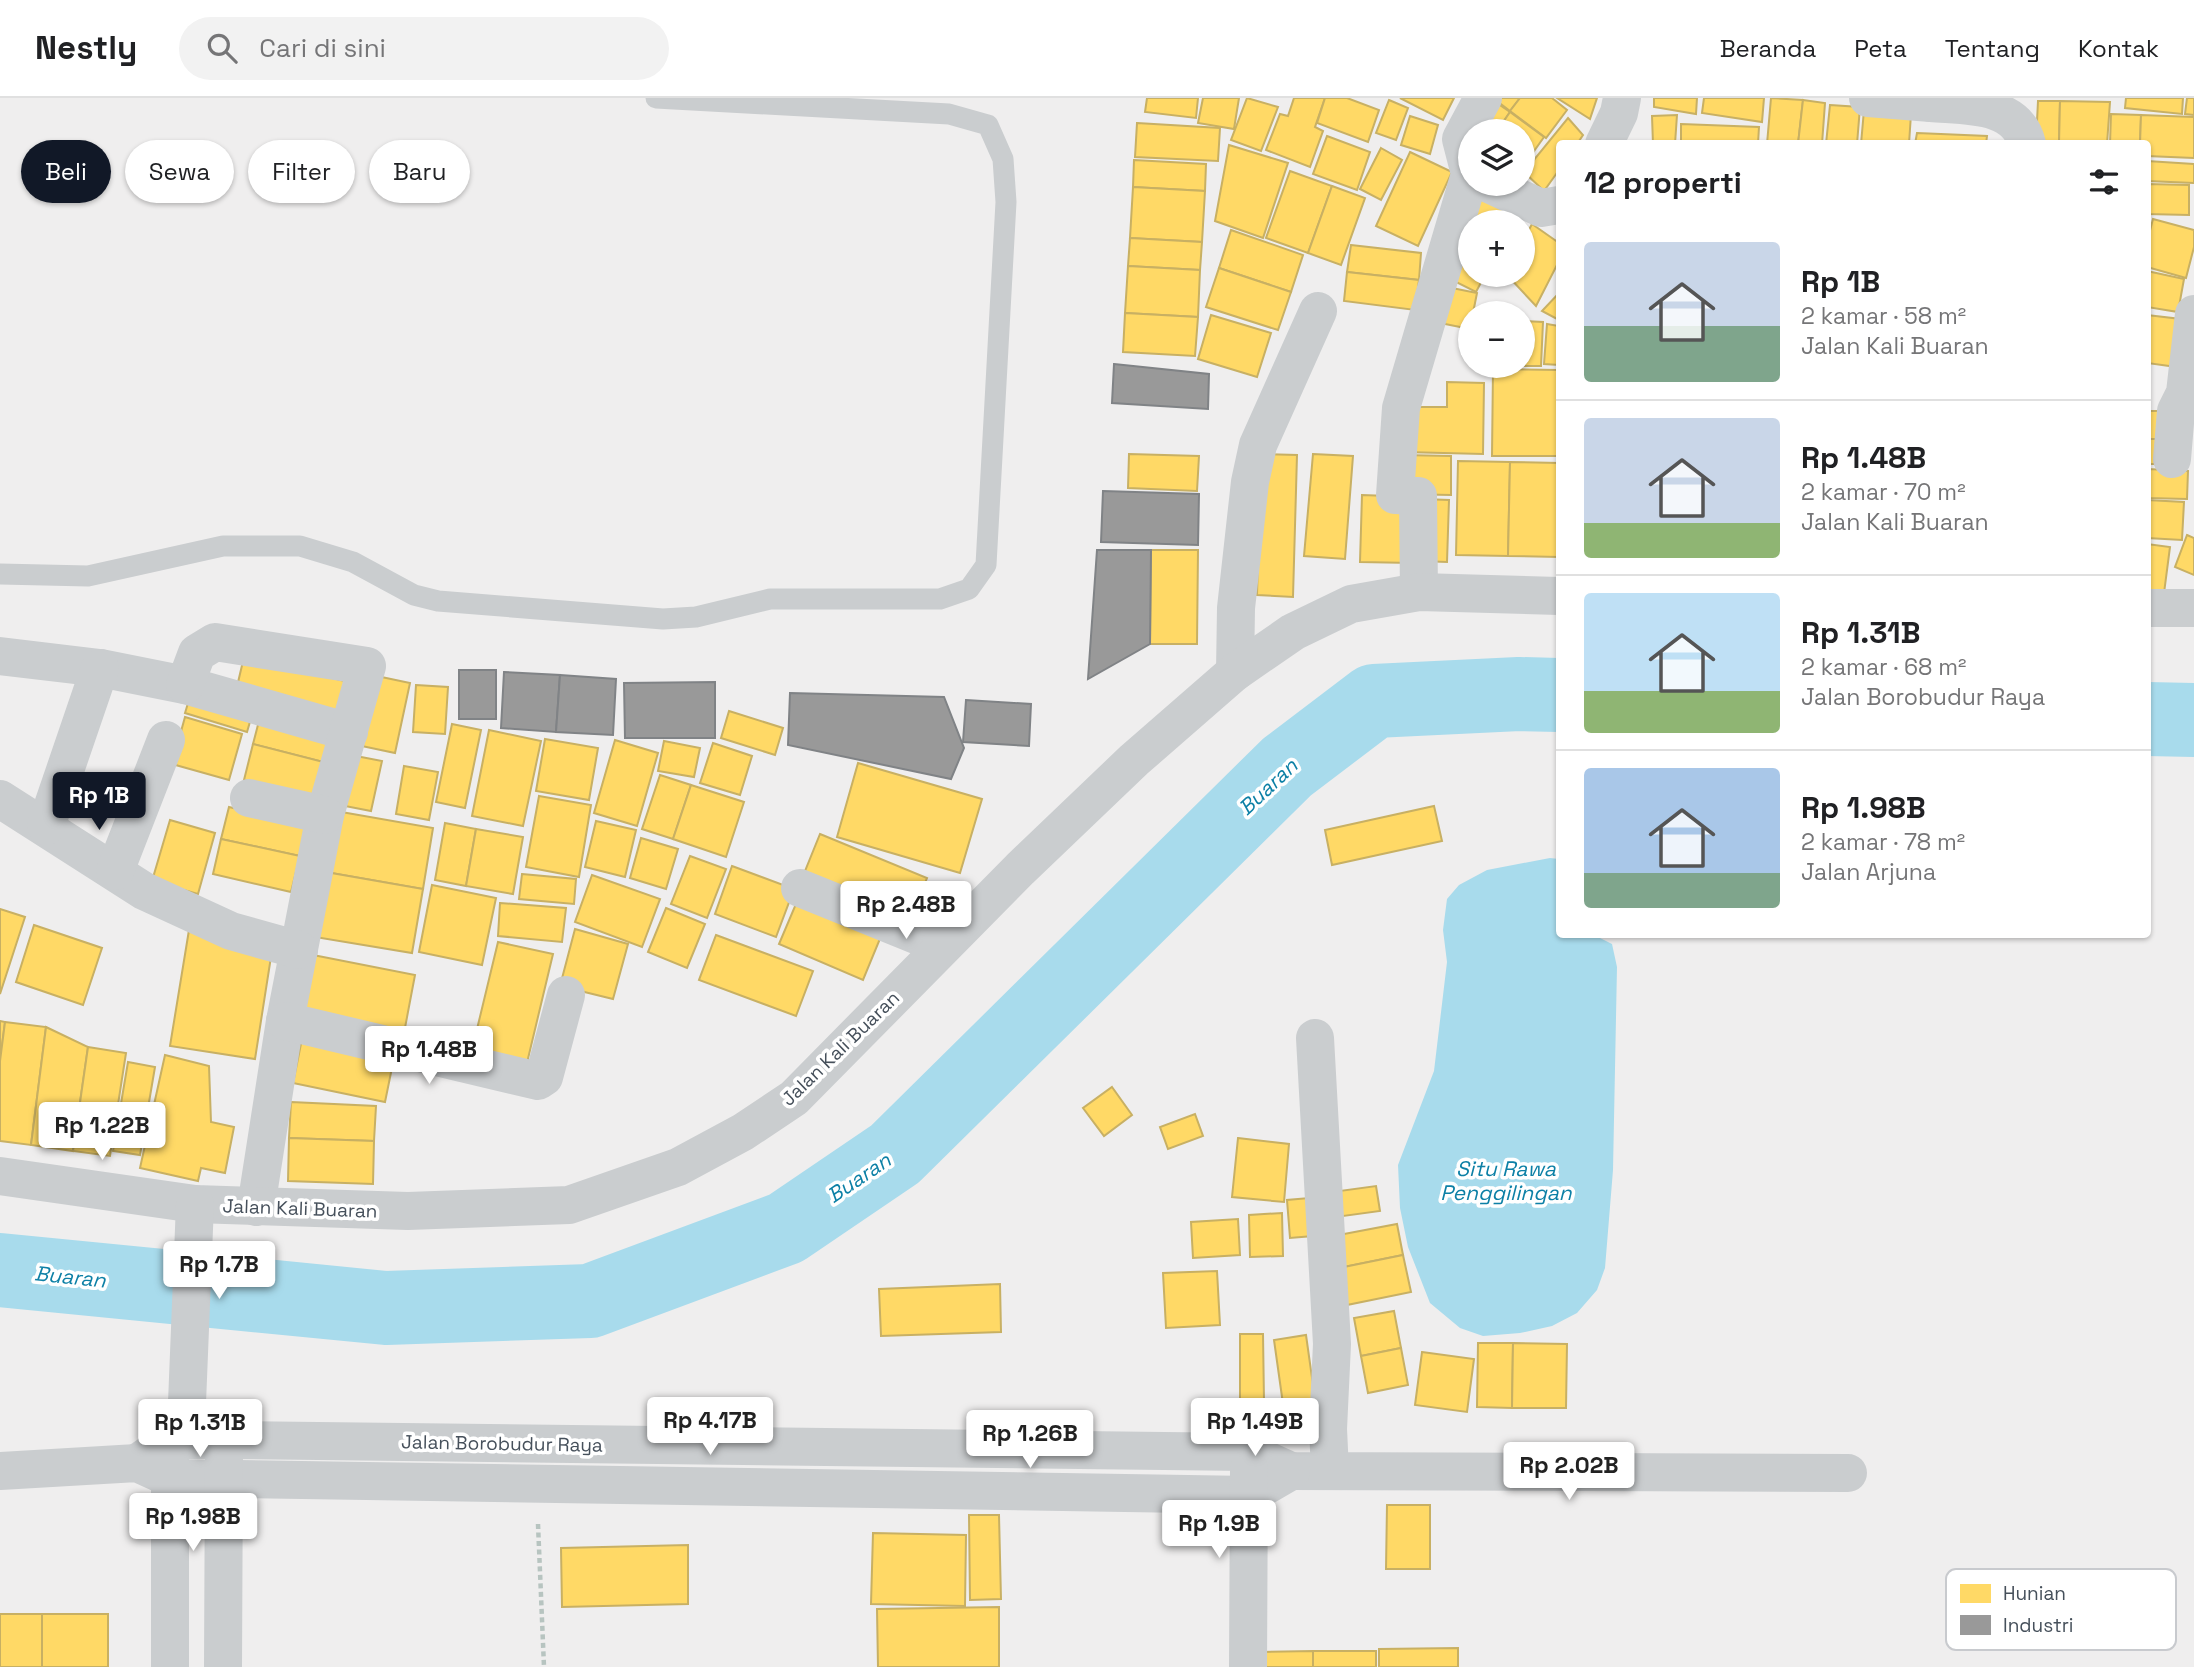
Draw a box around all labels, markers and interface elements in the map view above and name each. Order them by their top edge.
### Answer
search box [179,17,669,80]
text: Nestly [35,27,137,69]
icon: search [203,29,241,67]
text: Cari di sini [259,31,386,65]
text: Beranda [1720,33,1816,64]
text: Peta [1854,33,1907,64]
text: Tentang [1945,33,2040,64]
text: Kontak [2078,33,2159,64]
map controls [1458,119,1535,378]
button: layers [1458,119,1535,196]
chip: Beli [21,140,111,203]
chip: Sewa [125,140,234,203]
chip: Filter [248,140,355,203]
chip: Baru [369,140,470,203]
text: 12 properti [1584,163,1742,202]
icon: filters [2085,163,2123,201]
button: + [1458,210,1535,287]
text: Rp 1B [1801,262,1880,301]
icon: home [1640,270,1724,354]
button: − [1458,301,1535,378]
text: 2 kamar · 58 m² [1801,301,1966,331]
text: Jalan Kali Buaran [1801,331,1989,361]
text: Rp 1.48B [1801,438,1926,477]
icon: home [1640,446,1724,530]
text: 2 kamar · 70 m² [1801,477,1966,507]
text: Jalan Kali Buaran [1801,507,1989,537]
text: Rp 1.31B [1801,613,1920,652]
icon: home [1640,621,1724,705]
text: 2 kamar · 68 m² [1801,652,1966,682]
text: Jalan Borobudur Raya [1801,682,2045,712]
water label: Buaran [1232,752,1304,821]
pin: Rp 1B [50,772,148,832]
text: Rp 1B [69,780,129,810]
text: Rp 1.98B [1801,788,1926,827]
icon: home [1640,796,1724,880]
text: 2 kamar · 78 m² [1801,827,1965,857]
text: Jalan Arjuna [1801,857,1936,887]
pin: Rp 2.48B [834,882,978,941]
text: Rp 2.48B [856,889,956,919]
street label: Jalan Kali Buaran [776,986,905,1111]
pin: Rp 1.48B [357,1026,501,1086]
text: Rp 1.48B [381,1034,477,1064]
pin: Rp 1.22B [30,1102,174,1162]
text: Rp 1.22B [55,1110,149,1140]
water label: Buaran [822,1146,897,1209]
water label: Situ Rawa Penggilingan [1440,1155,1573,1206]
street label: Jalan Kali Buaran [222,1193,378,1224]
pin: Rp 1.7B [154,1242,284,1301]
text: Rp 1.7B [179,1249,259,1279]
water label: Buaran [33,1259,108,1294]
pin: Rp 4.17B [638,1398,782,1457]
pin: Rp 1.49B [1183,1398,1327,1458]
pin: Rp 1.31B [128,1400,272,1459]
text: Rp 4.17B [663,1405,757,1435]
text: Rp 1.49B [1207,1406,1303,1436]
text: Rp 1.31B [154,1407,246,1437]
pin: Rp 1.26B [958,1410,1102,1470]
text: Rp 1.26B [982,1418,1078,1448]
street label: Jalan Borobudur Raya [401,1429,603,1458]
pin: Rp 2.02B [1497,1442,1641,1502]
text: Rp 2.02B [1519,1450,1619,1480]
pin: Rp 1.98B [121,1494,265,1553]
pin: Rp 1.9B [1154,1500,1284,1560]
text: Rp 1.98B [145,1501,241,1531]
text: Rp 1.9B [1178,1508,1260,1538]
legend [1946,1569,2176,1650]
text: Hunian [2003,1581,2066,1606]
text: Industri [2003,1613,2074,1638]

